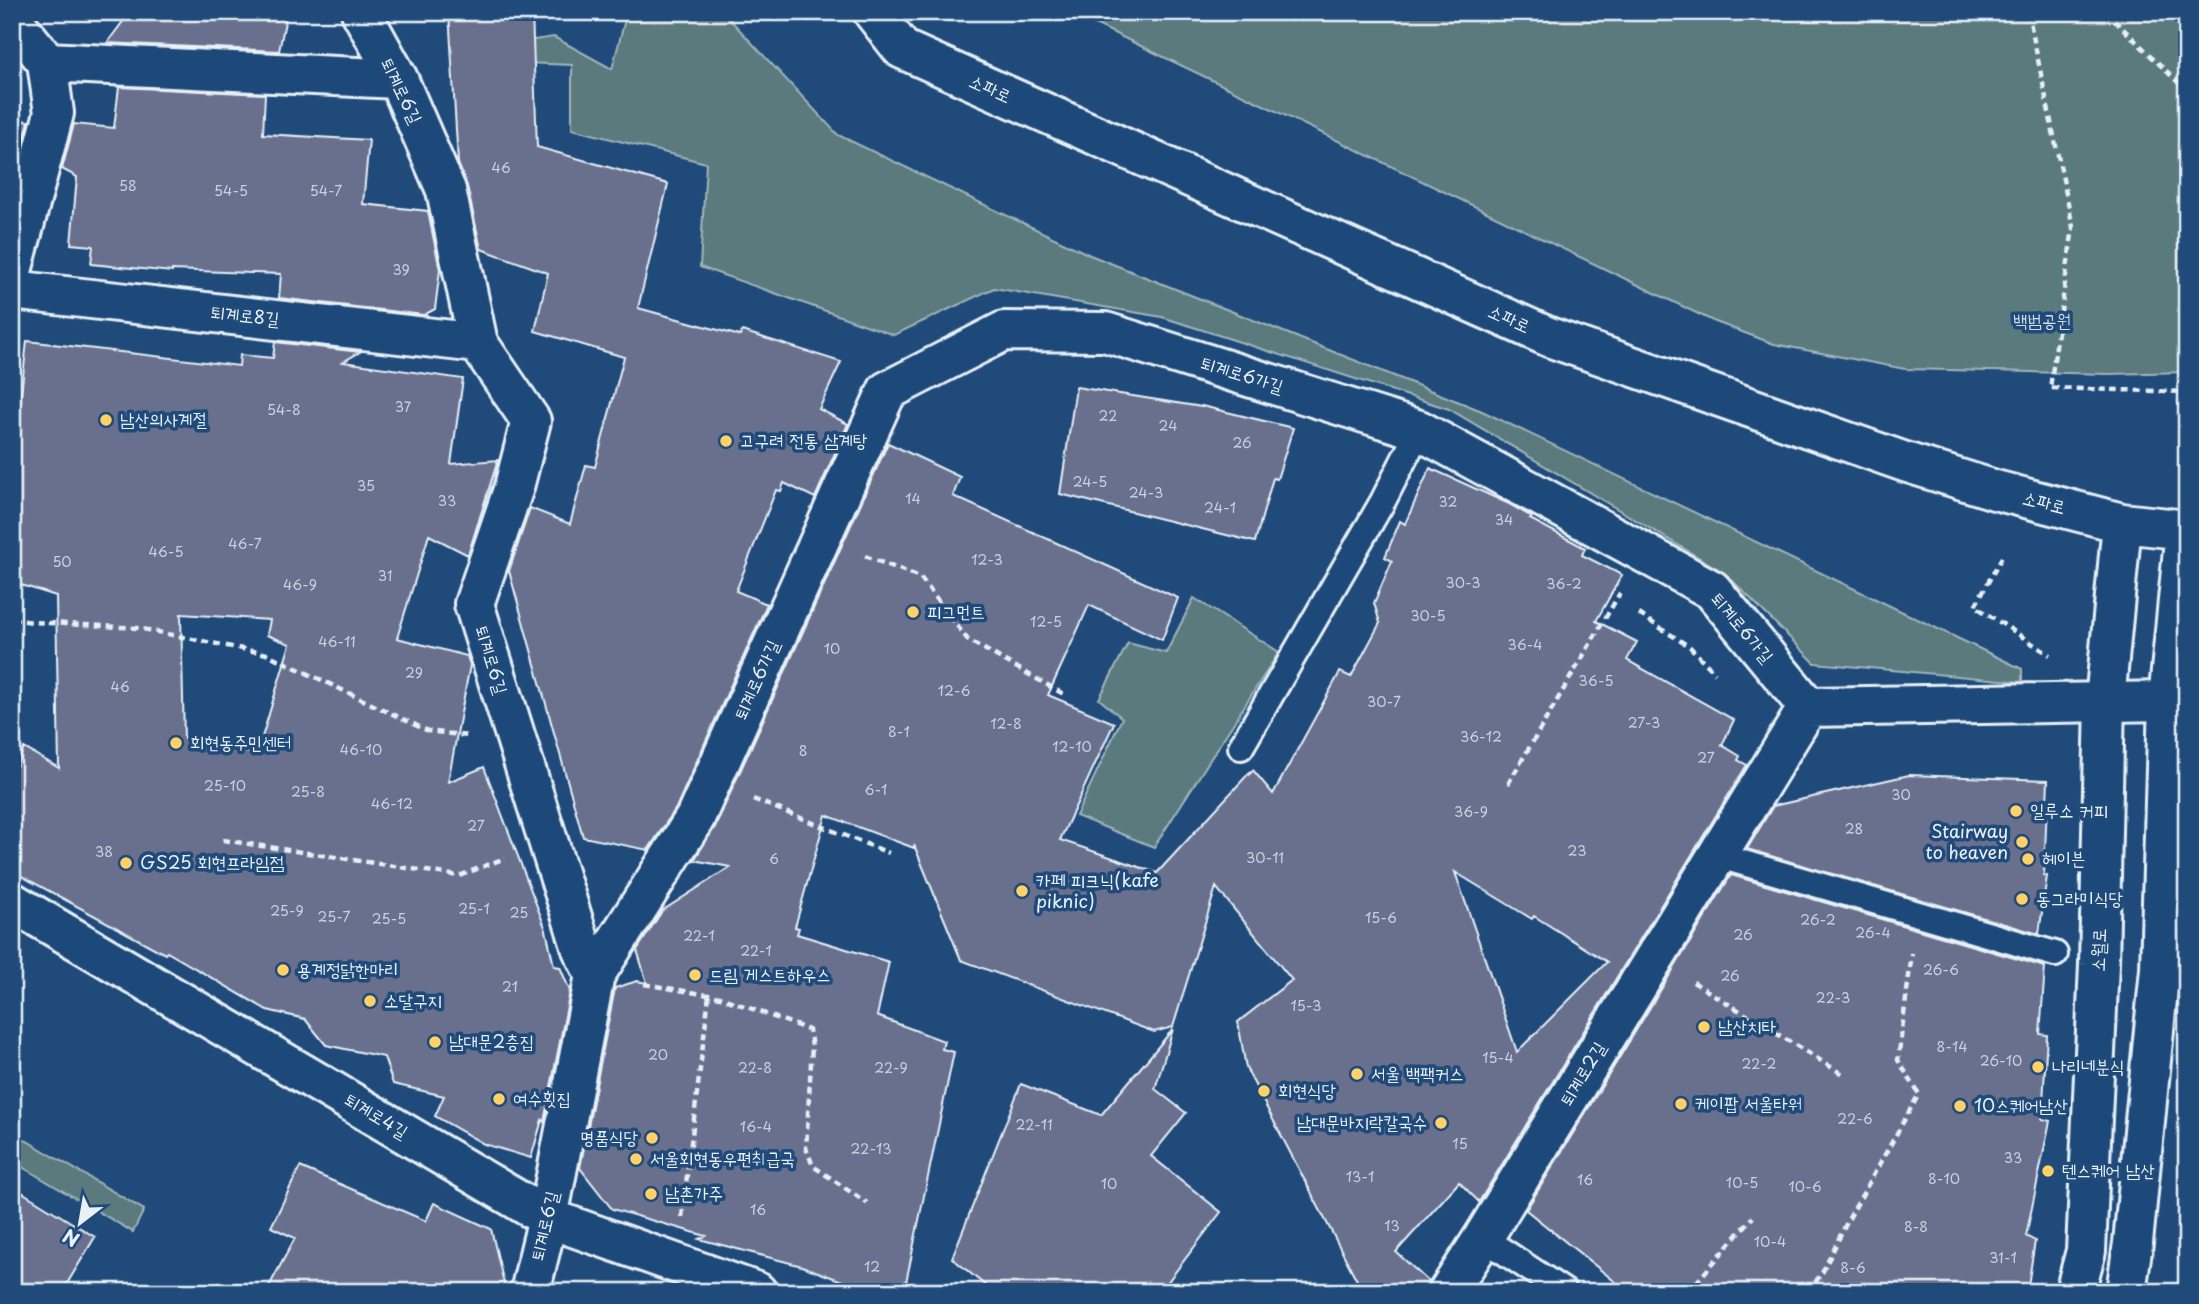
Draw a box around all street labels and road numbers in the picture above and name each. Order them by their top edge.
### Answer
street label: 퇴계로6길 [375,53,430,128]
street label: 소파로 [965,66,1016,109]
street label: 소파로 [1484,296,1535,339]
street label: 퇴계로8길 [209,297,281,332]
street label: 퇴계로6가길 [1198,348,1288,399]
street label: 소파로 [2020,483,2069,520]
street label: 퇴계로6가길 [1705,586,1781,669]
street label: 퇴계로6길 [469,622,516,698]
street label: 퇴계로6가길 [726,635,785,724]
street label: 소월로 [2083,928,2112,972]
street label: 퇴계로2길 [1552,1036,1612,1110]
street label: 퇴계로4길 [340,1085,414,1145]
street label: 퇴계로6길 [522,1188,565,1263]

